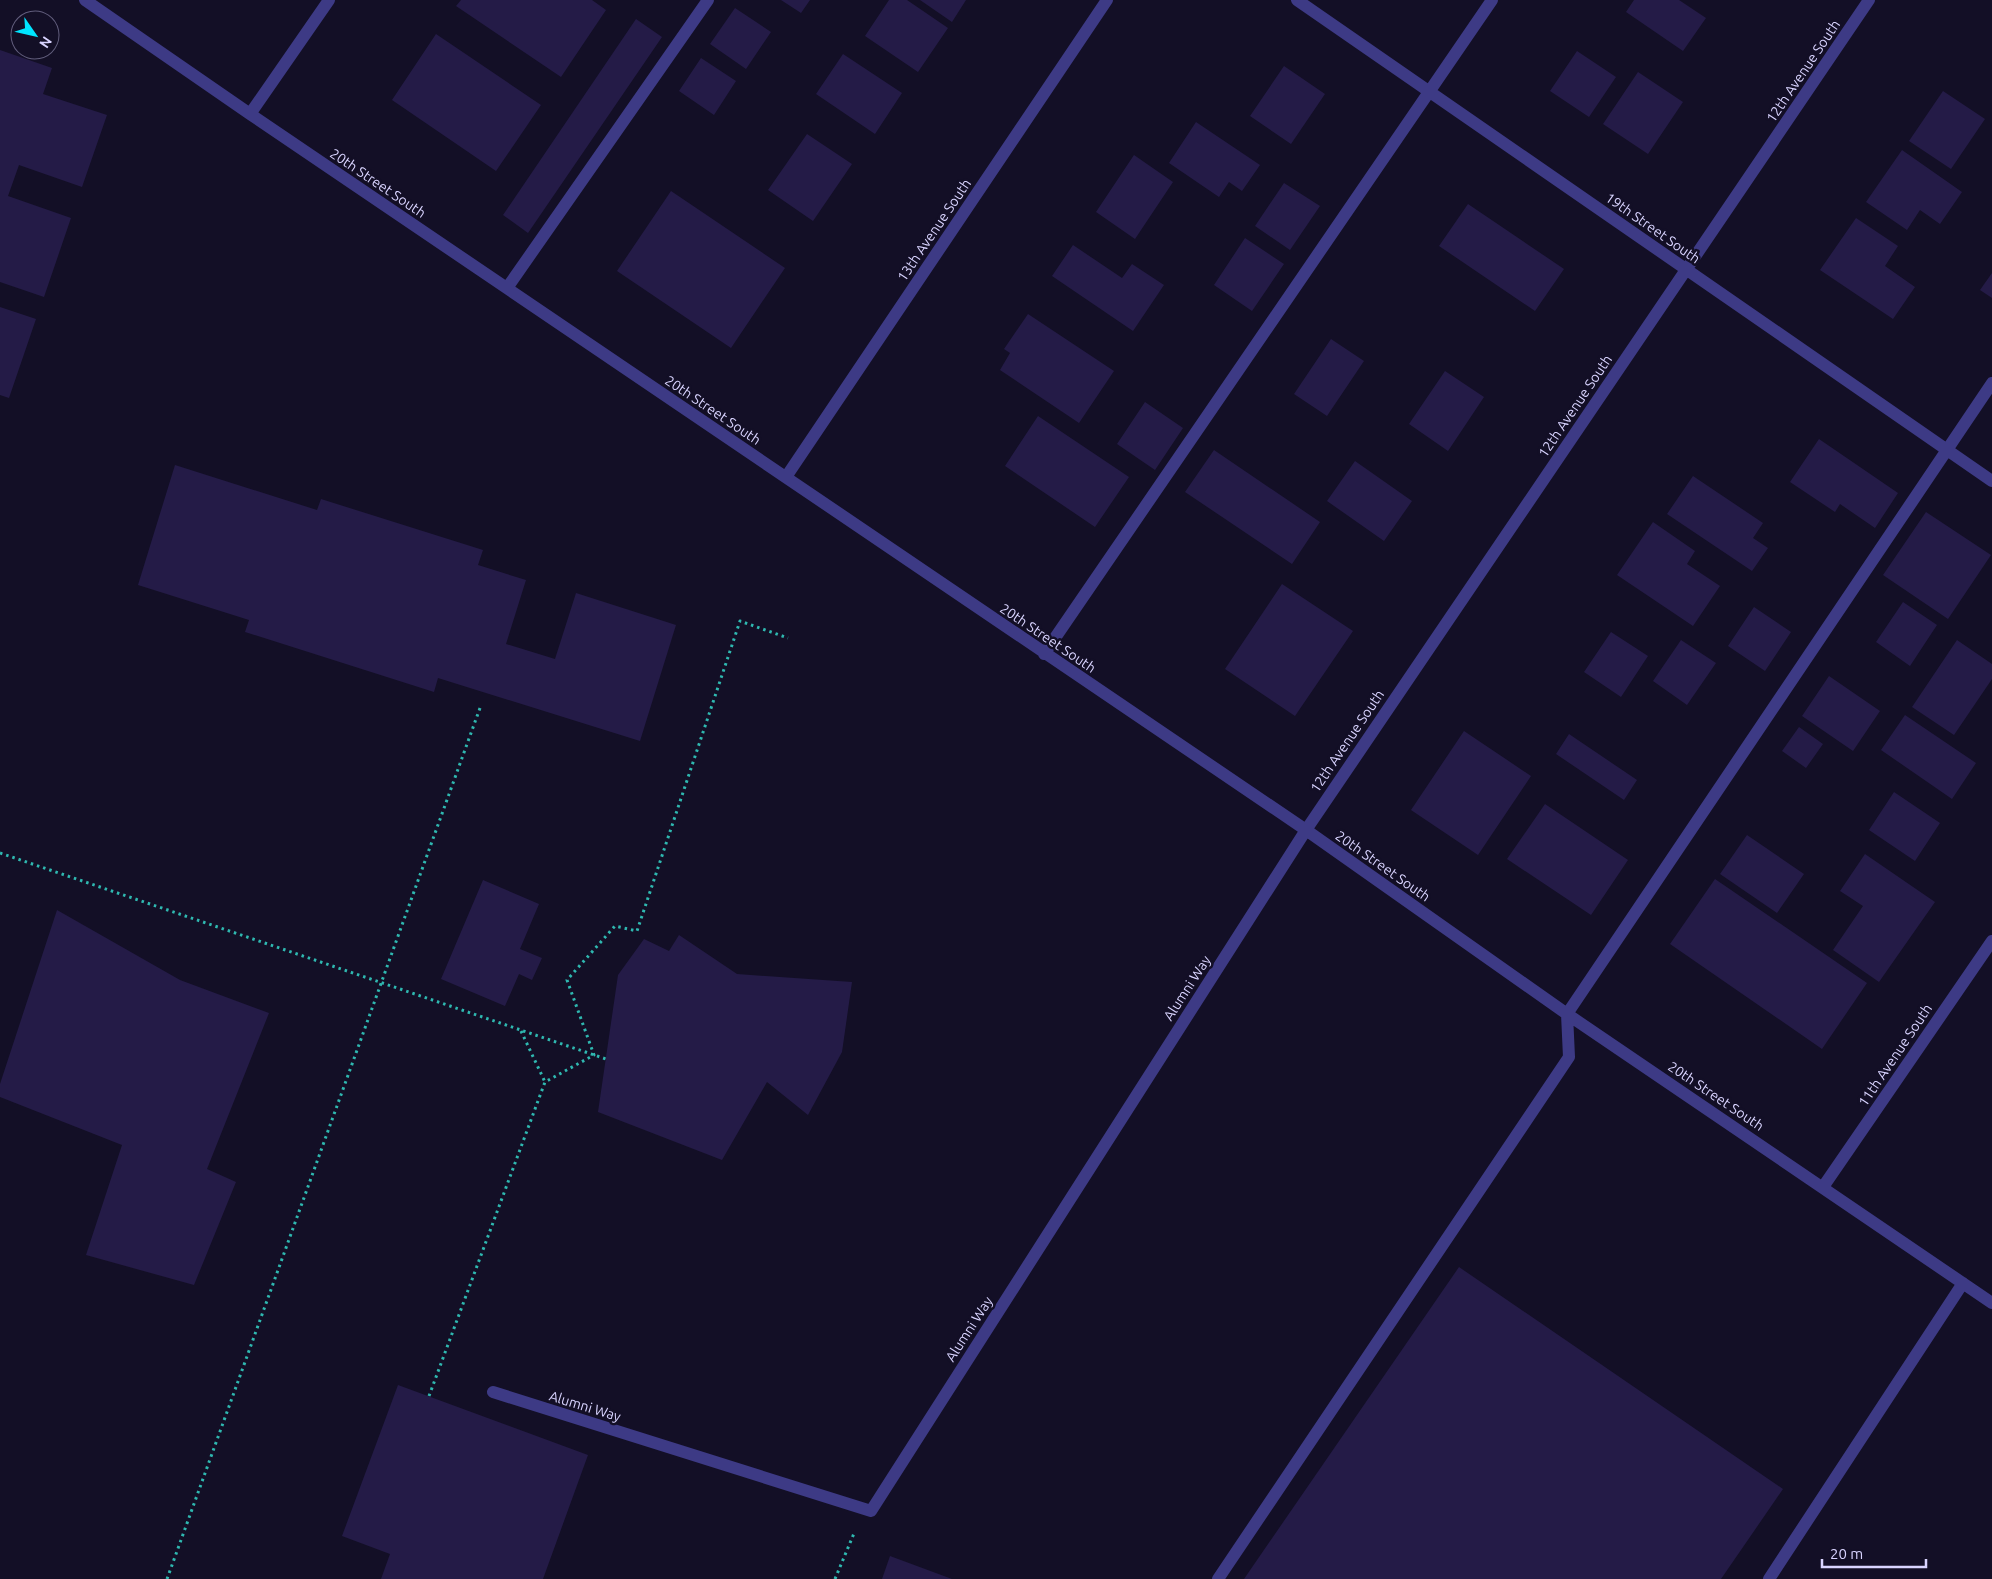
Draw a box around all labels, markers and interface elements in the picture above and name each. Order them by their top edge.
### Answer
north arrow [10,10,60,60]
street label: 12th Avenue South [1763,17,1843,125]
text: N [36,33,55,51]
street label: 20th Street South [327,145,429,221]
street label: 13th Avenue South [894,176,974,284]
street label: 19th Street South [1603,189,1703,267]
street label: 12th Avenue South [1535,352,1615,460]
street label: 20th Street South [662,372,764,448]
street label: 20th Street South [997,600,1099,676]
street label: 12th Avenue South [1307,687,1387,795]
street label: 20th Street South [1333,827,1433,905]
street label: Alumni Way [1160,952,1214,1023]
street label: 11th Avenue South [1855,1001,1935,1109]
street label: 20th Street South [1665,1058,1767,1134]
street label: Alumni Way [942,1293,996,1364]
street label: Alumni Way [547,1388,623,1425]
scale bar [1822,1536,1926,1568]
text: 20 m [1830,1545,1863,1562]

